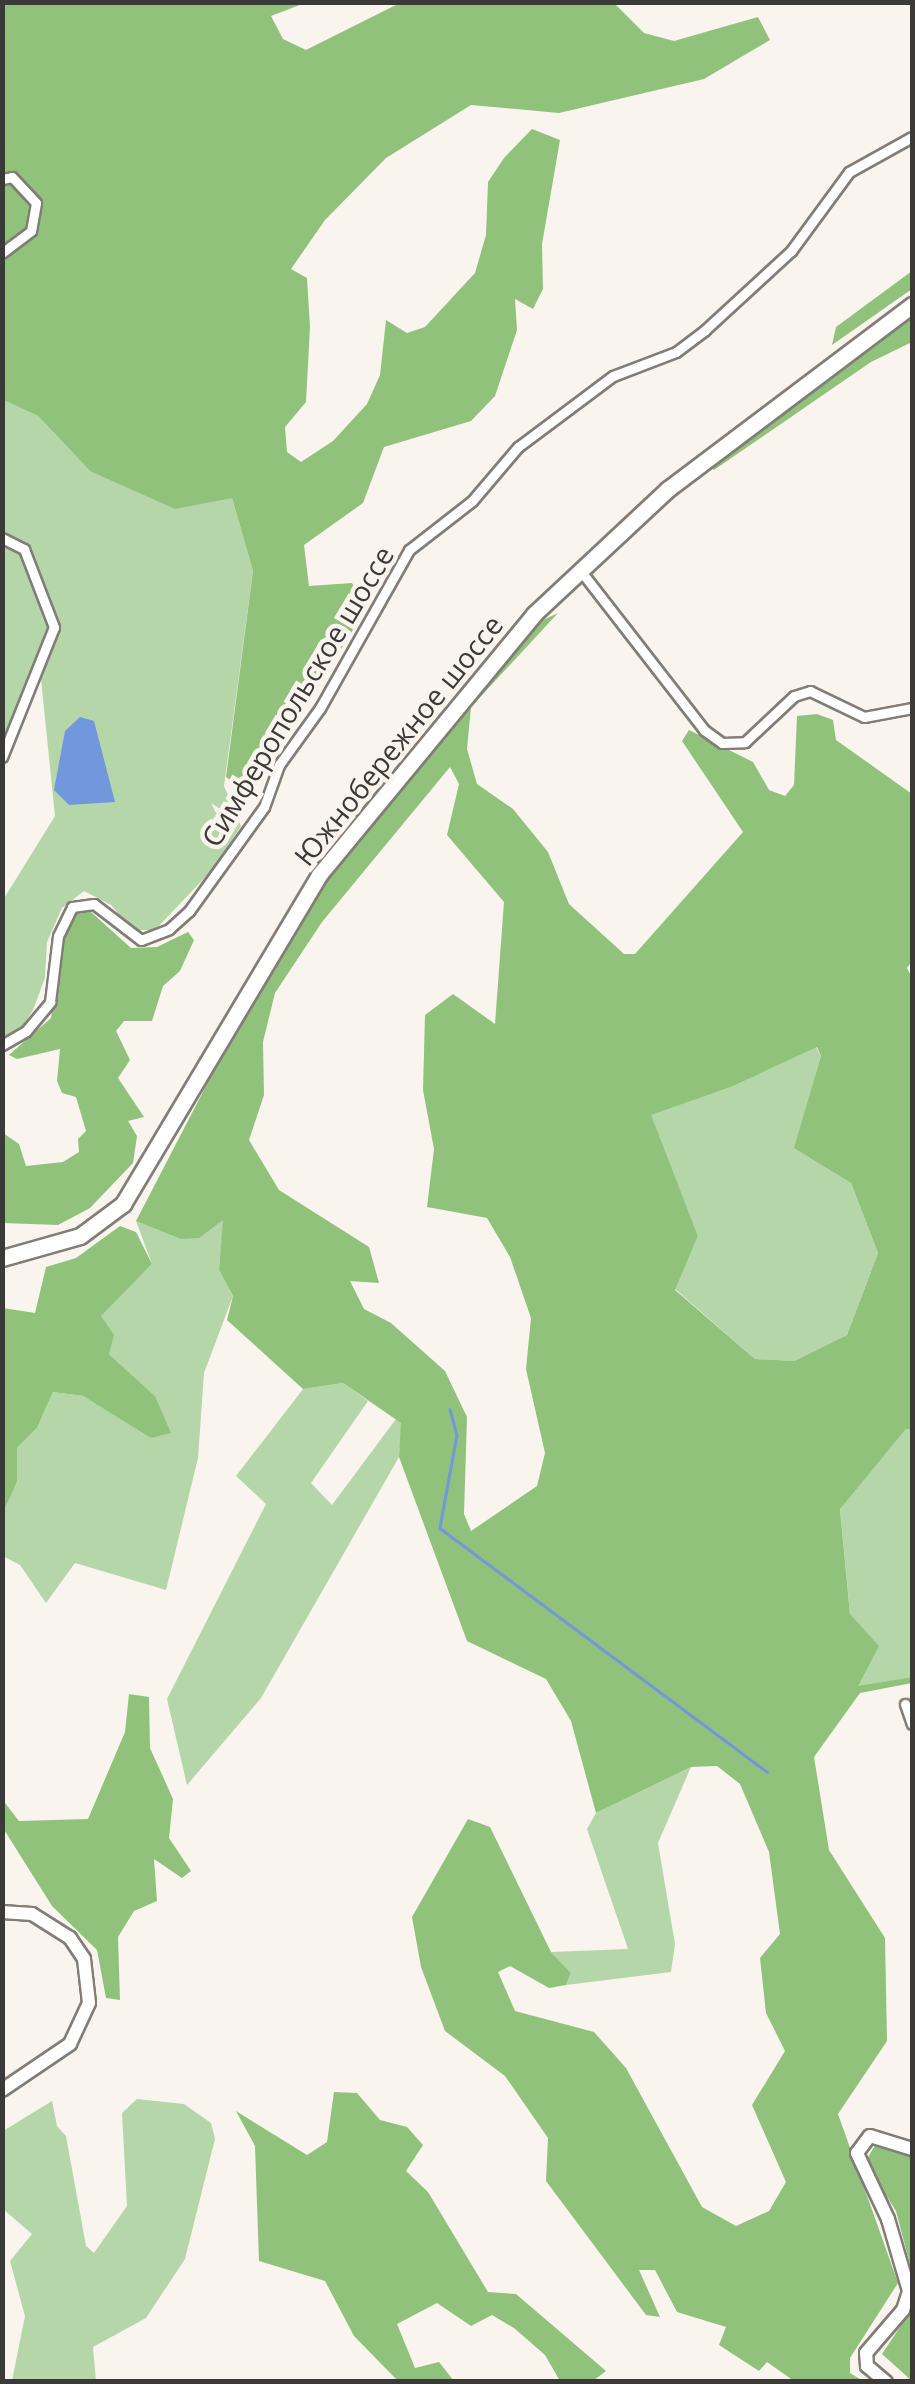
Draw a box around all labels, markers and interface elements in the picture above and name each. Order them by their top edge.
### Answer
street label: Симферопольское шоссе [194,540,400,852]
street label: Южнобережное шоссе [287,608,509,872]

